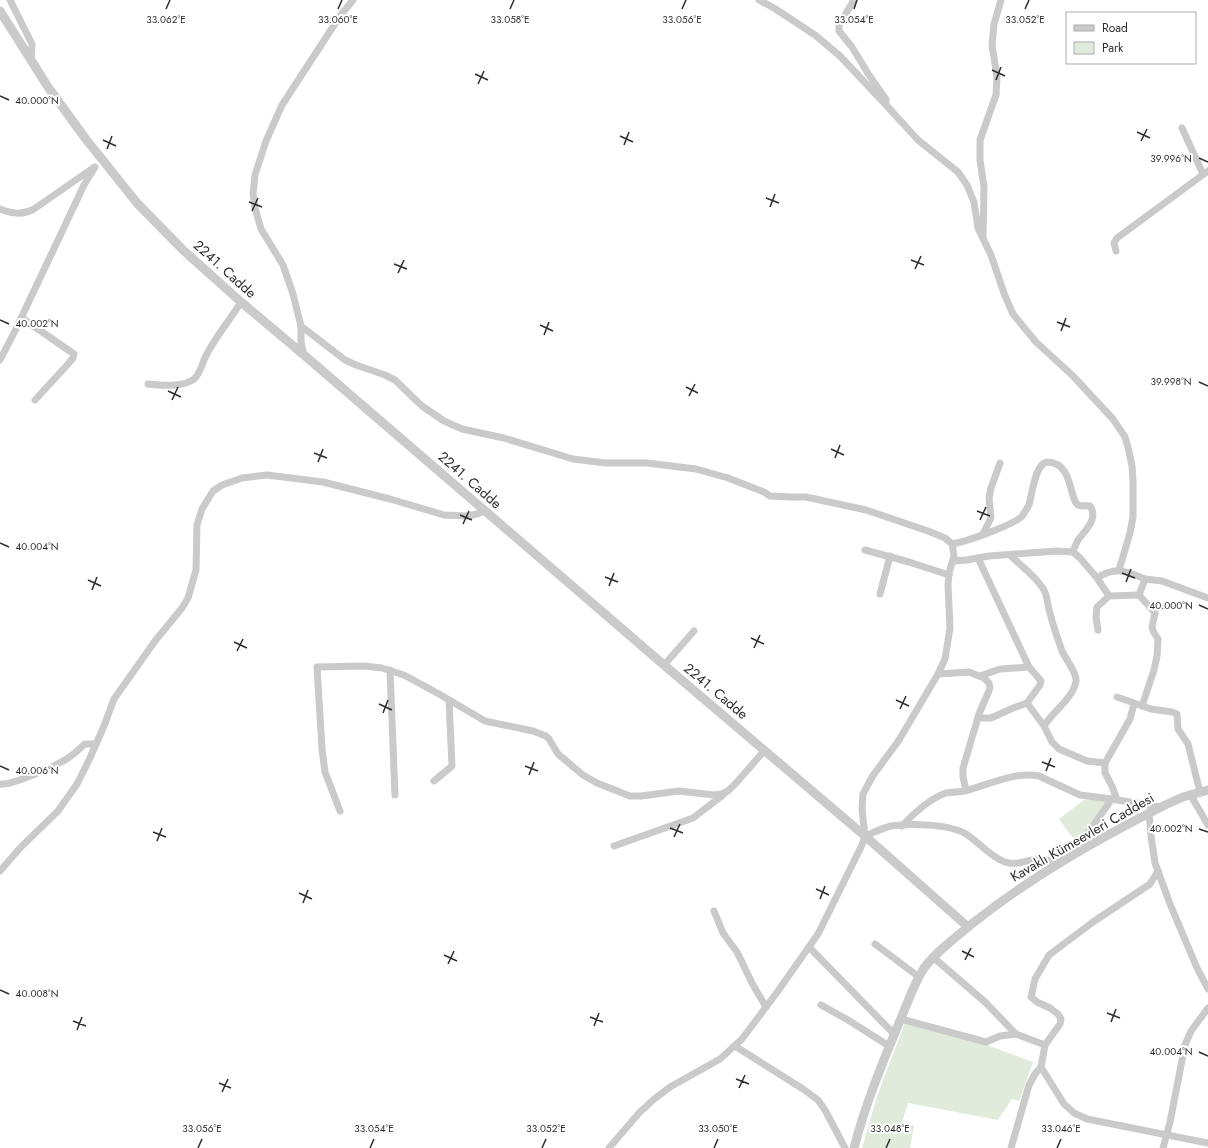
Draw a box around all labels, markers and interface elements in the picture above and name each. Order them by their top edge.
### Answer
text: 33.062°E [146,12,186,27]
text: 33.060°E [318,12,358,27]
text: 33.058°E [490,12,530,27]
text: 33.056°E [662,12,702,27]
text: 33.054°E [834,12,874,27]
text: 33.052°E [1005,12,1045,27]
legend [1066,12,1196,64]
text: Road [1102,19,1128,37]
text: Park [1102,39,1124,57]
text: 40.000°N [15,93,59,108]
text: 39.996°N [1150,151,1192,166]
street label: 2241. Cadde [189,235,261,303]
text: 40.002°N [15,316,59,331]
text: 39.998°N [1150,374,1192,389]
street label: 2241. Cadde [434,447,506,513]
text: 40.004°N [15,539,59,554]
text: 40.000°N [1149,598,1193,613]
street label: 2241. Cadde [680,658,752,724]
text: 40.006°N [15,763,59,778]
street label: Kavaklı Kümeevleri Caddesi [1006,788,1158,886]
text: 40.002°N [1149,821,1193,836]
text: 40.008°N [16,986,58,1001]
text: 40.004°N [1149,1044,1193,1059]
text: 33.056°E [182,1121,222,1136]
text: 33.054°E [354,1121,394,1136]
text: 33.052°E [526,1121,566,1136]
text: 33.050°E [698,1121,738,1136]
text: 33.048°E [870,1121,910,1136]
text: 33.046°E [1041,1121,1081,1136]

